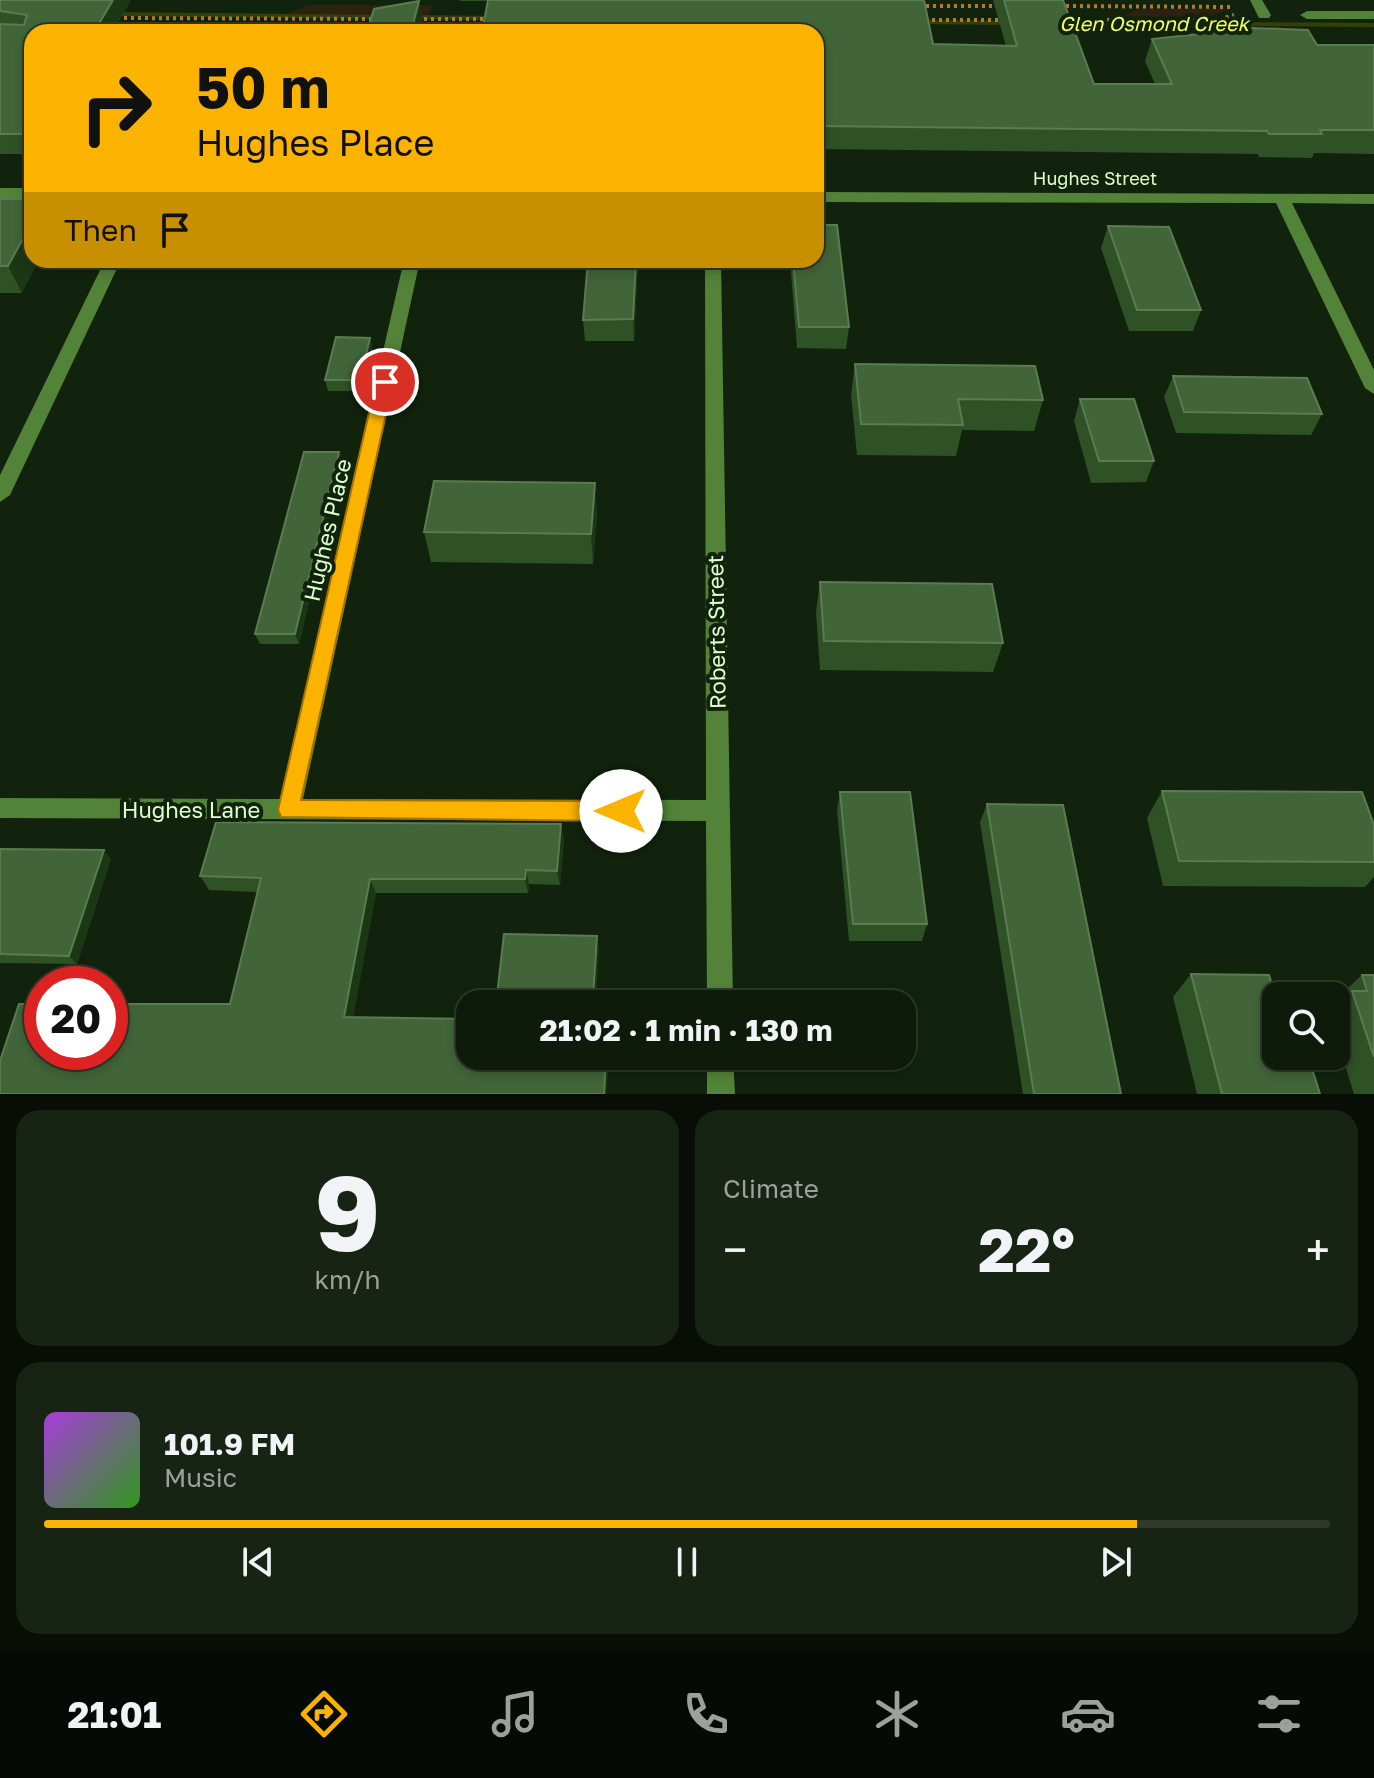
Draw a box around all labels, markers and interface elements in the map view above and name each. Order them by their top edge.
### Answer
water label: Glen Osmond Creek [1059,11,1251,35]
text: 50 m [196,53,330,120]
icon: right [64,56,168,160]
text: Hughes Place [196,121,434,164]
street label: Hughes Street [1033,167,1157,189]
icon: arrive [153,208,197,252]
text: Then [64,212,137,248]
pin [351,348,419,416]
icon: arrive [363,360,407,404]
street label: Hughes Place [297,456,357,604]
street label: Roberts Street [701,555,731,709]
position arrow [579,769,663,853]
street label: Hughes Lane [122,796,260,823]
speed limit sign: 20 [24,966,128,1070]
map controls [1262,982,1350,1070]
button: search [1262,982,1350,1070]
text: 21:02 · 1 min · 130 m [540,1012,832,1048]
text: 9 [314,1149,381,1274]
text: Climate [723,1173,819,1204]
text: 22° [978,1213,1075,1285]
text: − [723,1223,747,1276]
text: + [1306,1223,1330,1276]
text: km/h [314,1264,381,1295]
text: 101.9 FM [164,1426,295,1462]
text: Music [164,1462,237,1493]
icon: previous [236,1540,280,1584]
icon: pause [665,1540,709,1584]
icon: next [1094,1540,1138,1584]
icon: directions [296,1686,352,1742]
icon: music [487,1686,543,1742]
icon: phone [678,1686,734,1742]
icon: climate [869,1686,925,1742]
icon: car [1060,1686,1116,1742]
icon: filters [1251,1686,1307,1742]
text: 21:01 [67,1693,161,1736]

